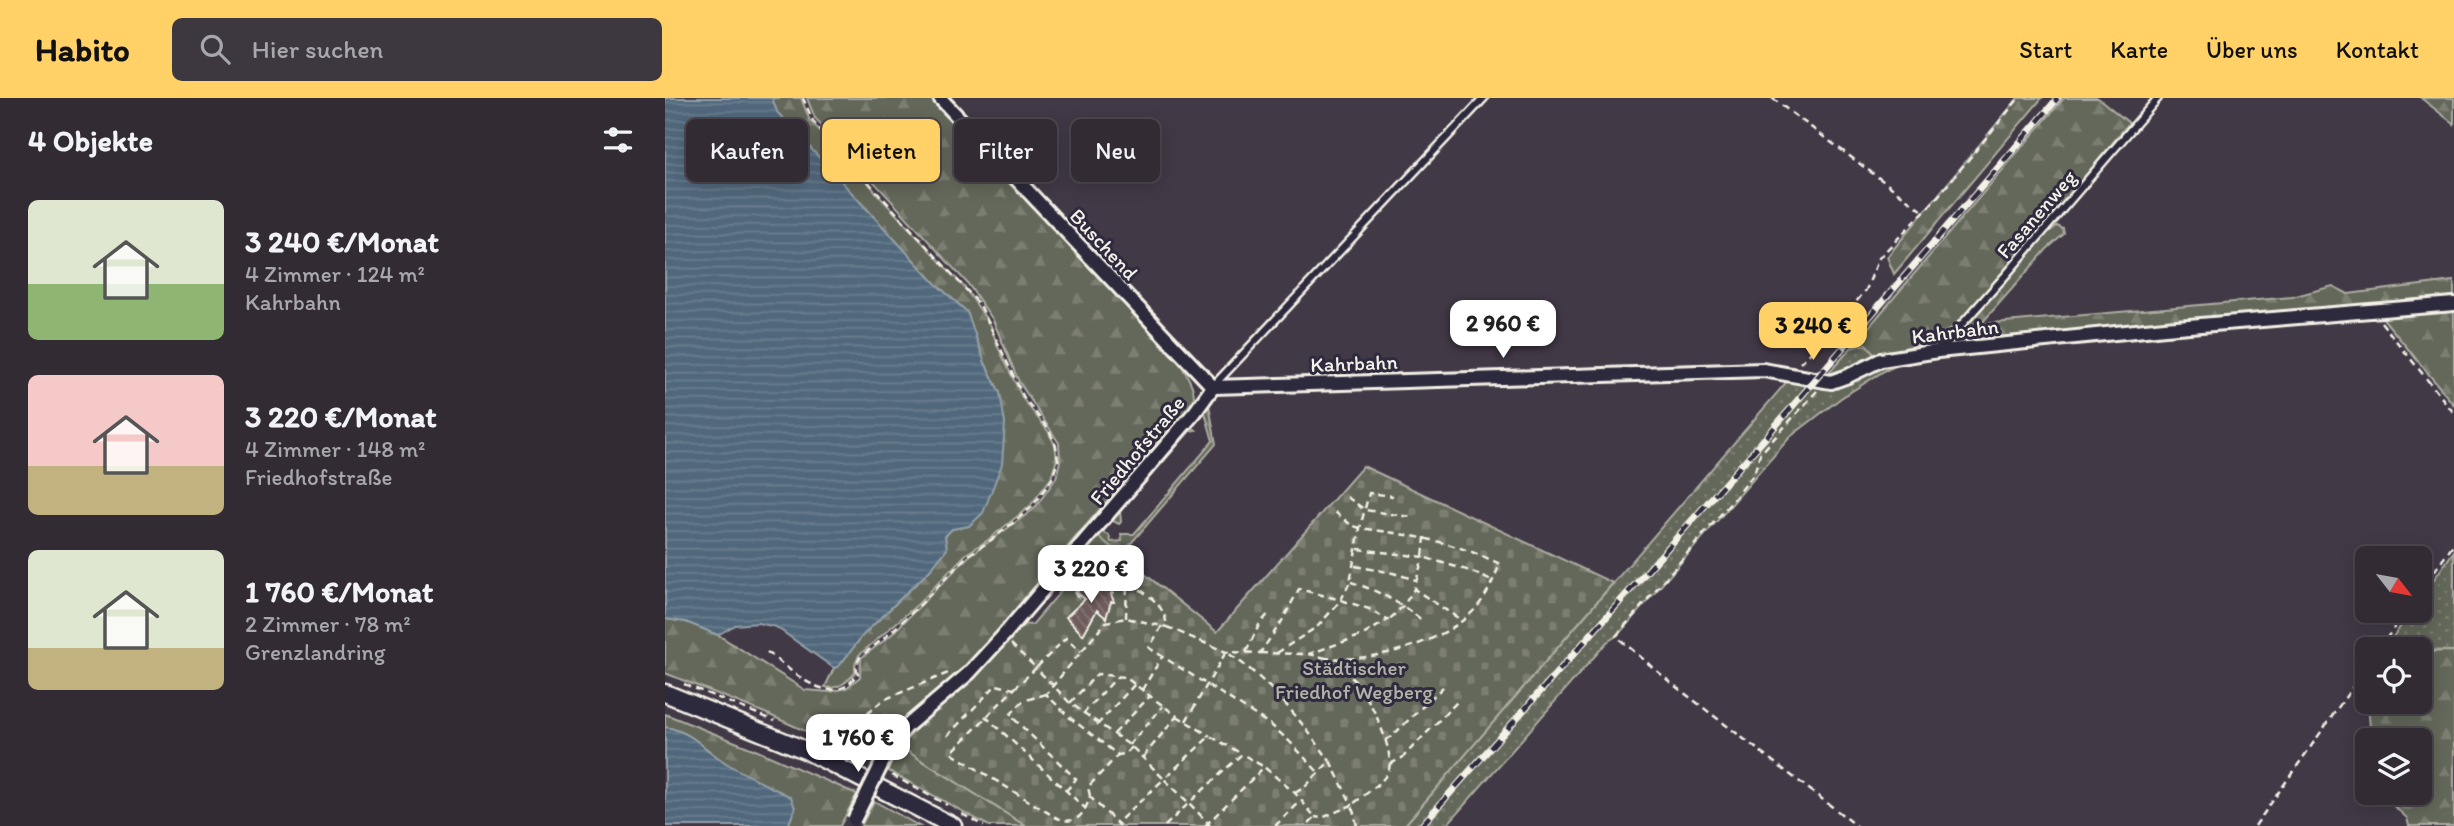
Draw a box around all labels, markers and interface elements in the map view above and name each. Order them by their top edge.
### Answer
search box [172,18,662,81]
text: Habito [35,30,130,69]
icon: search [196,30,234,68]
text: Hier suchen [252,33,383,65]
text: Start [2019,35,2072,64]
text: Karte [2110,35,2168,64]
text: Über uns [2206,35,2298,64]
text: Kontakt [2336,35,2419,64]
chip: Kaufen [686,119,808,182]
chip: Mieten [822,119,940,182]
chip: Filter [954,119,1057,182]
chip: Neu [1071,119,1160,182]
icon: filters [599,121,637,159]
text: 4 Objekte [28,122,153,159]
street label: Fasanenweg [1991,164,2081,263]
street label: Buschend [1065,203,1143,285]
text: 3 240 €/Monat [245,223,439,260]
icon: home [84,228,168,312]
text: 4 Zimmer · 124 m² [245,260,425,288]
text: Kahrbahn [245,288,341,316]
pin: 2 960 € [1438,300,1568,360]
pin: 3 240 € [1748,302,1878,362]
text: 2 960 € [1466,309,1540,337]
text: 3 240 € [1775,311,1851,339]
street label: Kahrbahn [1910,313,2000,349]
street label: Kahrbahn [1310,349,1398,377]
street label: Friedhofstraße [1084,390,1190,510]
text: 3 220 €/Monat [245,398,437,435]
icon: home [84,403,168,487]
text: 4 Zimmer · 148 m² [245,435,426,463]
text: Friedhofstraße [245,463,393,491]
pin: 3 220 € [1026,546,1156,605]
north arrow [2355,546,2433,623]
map controls [2355,546,2432,805]
text: 3 220 € [1054,554,1128,582]
text: 1 760 €/Monat [245,573,433,610]
icon: home [84,578,168,662]
text: 2 Zimmer · 78 m² [245,610,411,638]
button: locate [2355,637,2432,714]
text: Grenzlandring [245,638,386,666]
park label: Städtischer Friedhof Wegberg [1275,655,1433,704]
pin: 1 760 € [793,714,923,774]
text: 1 760 € [822,723,894,751]
button: layers [2355,728,2432,805]

